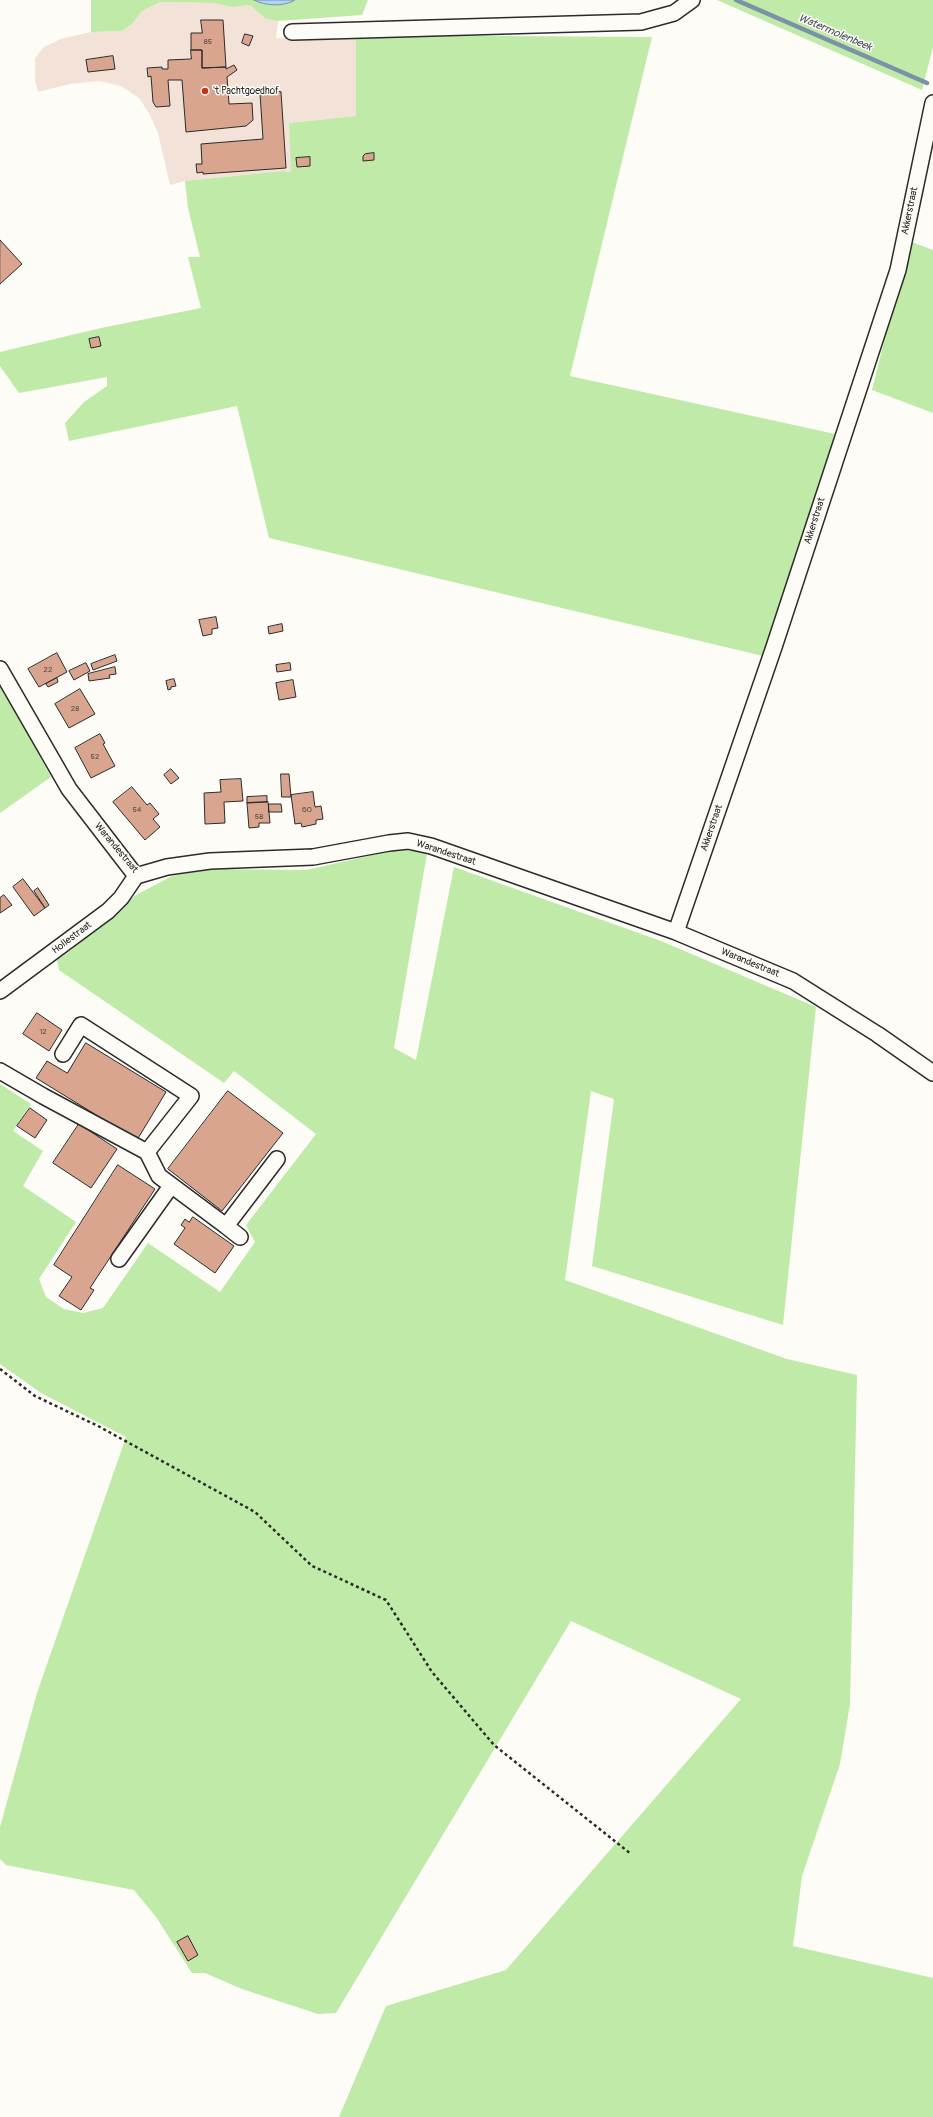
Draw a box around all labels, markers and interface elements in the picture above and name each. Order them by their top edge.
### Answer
water label: Watermolenbeek [796,12,874,54]
house number: 85 [204,37,212,47]
place label: 't Pachtgoedhof [213,85,279,97]
marker: 't Pachtgoedhof [200,86,210,96]
street label: Akkerstraat [899,186,921,236]
street label: Akkerstraat [802,496,828,546]
house number: 22 [44,665,52,675]
house number: 28 [71,704,79,714]
house number: 52 [91,752,99,762]
street label: Akkerstraat [698,803,726,853]
house number: 54 [133,805,141,815]
house number: 60 [302,805,312,815]
house number: 58 [255,812,263,822]
street label: Warandestraat [92,820,140,876]
street label: Warandestraat [415,838,477,868]
street label: Hollestraat [50,919,94,957]
street label: Warandestraat [719,946,781,980]
house number: 12 [39,1027,47,1037]

